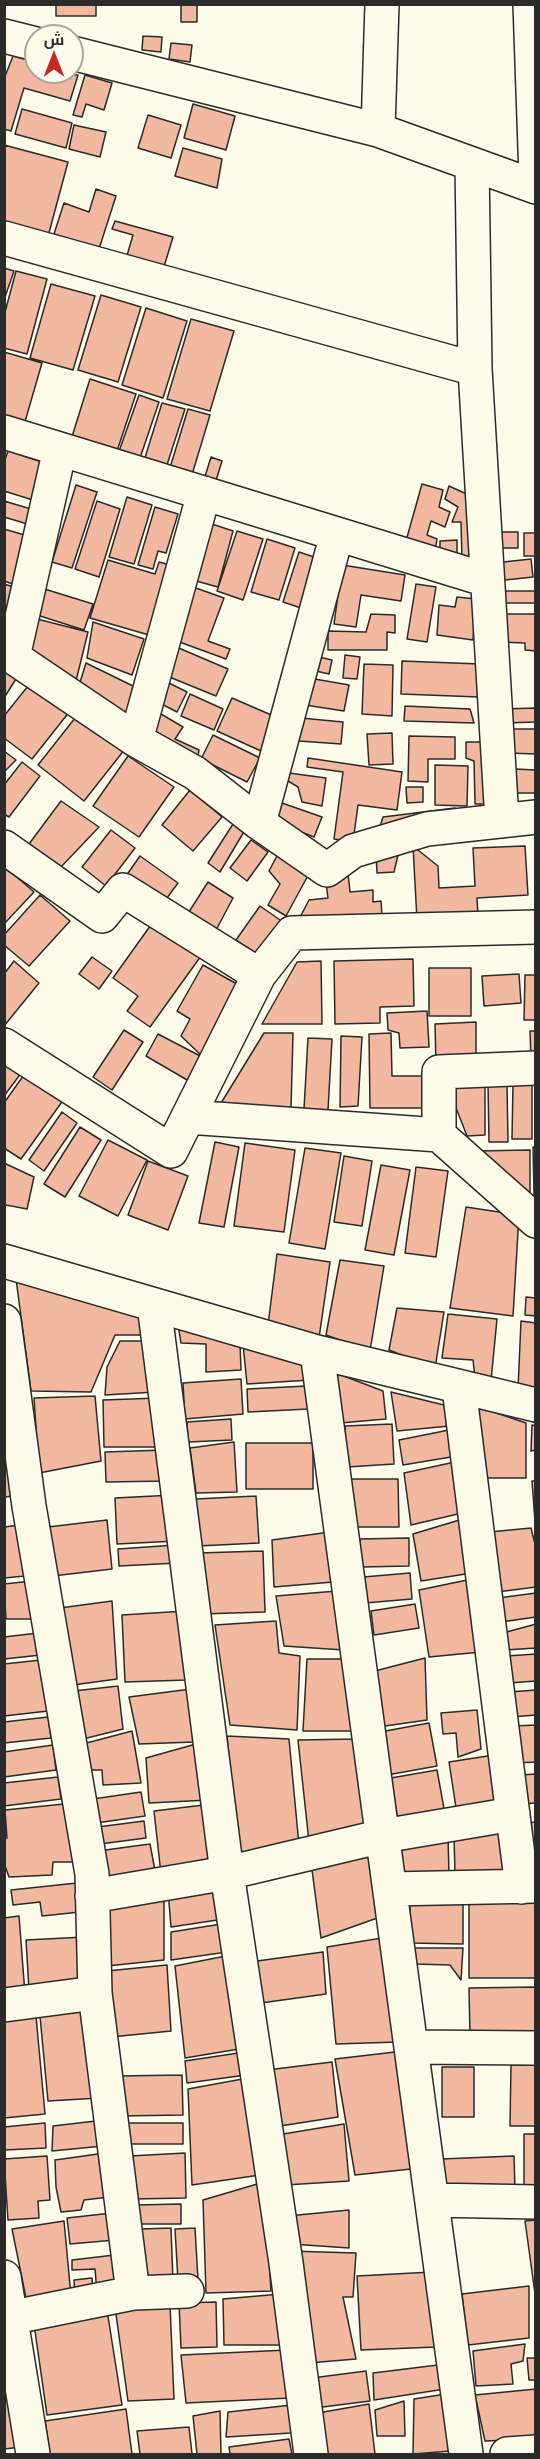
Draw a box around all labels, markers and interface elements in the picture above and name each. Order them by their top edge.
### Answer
north arrow [24,24,84,84]
text: ش [44,26,64,50]

